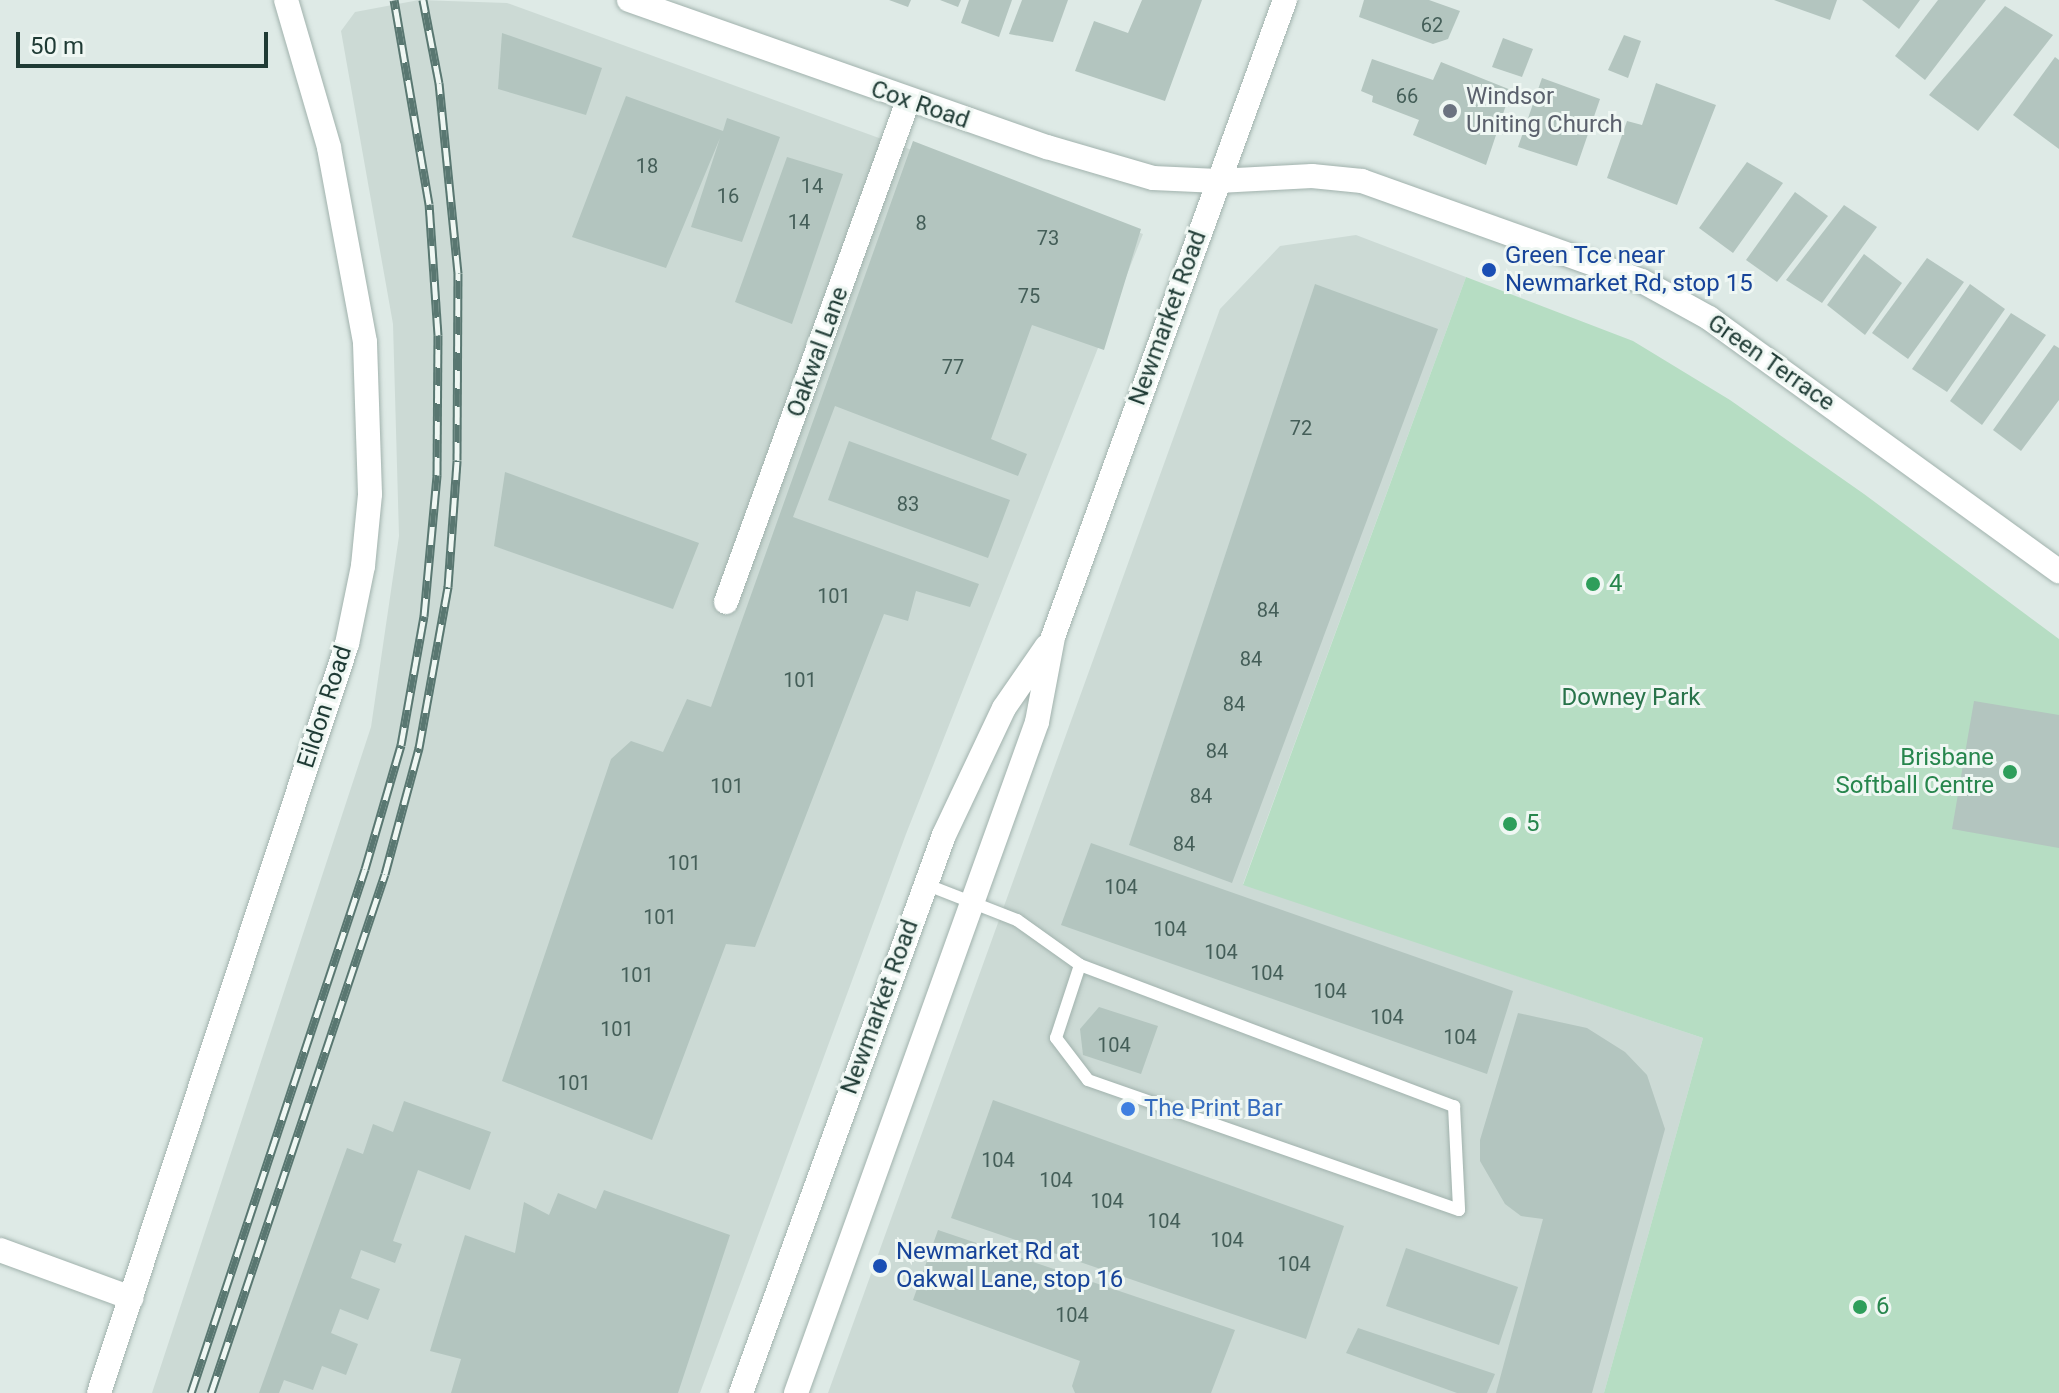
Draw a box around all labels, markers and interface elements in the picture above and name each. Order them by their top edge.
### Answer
house number: 62 [1421,13,1443,37]
scale bar [20,16,272,66]
text: 50 m [30,32,84,60]
street label: Cox Road [867,75,973,135]
place label: Windsor Uniting Church [1466,83,1623,139]
house number: 66 [1396,84,1418,108]
marker: Windsor Uniting Church [1441,102,1459,120]
house number: 18 [636,154,658,178]
house number: 14 [801,174,823,198]
house number: 16 [717,184,739,208]
house number: 14 [788,210,810,234]
house number: 8 [915,211,927,235]
house number: 73 [1037,226,1059,250]
street label: Newmarket Road [1123,227,1213,409]
place label: Green Tce near Newmarket Rd, stop 15 [1505,242,1753,298]
marker: Green Tce near Newmarket Rd, stop 15 [1480,261,1498,279]
street label: Oakwal Lane [781,283,855,421]
house number: 75 [1018,284,1040,308]
street label: Green Terrace [1702,308,1840,418]
house number: 77 [942,355,964,379]
house number: 72 [1290,416,1312,440]
house number: 83 [897,492,919,516]
place label: 4 [1609,570,1622,598]
marker: 4 [1584,575,1602,593]
house number: 101 [817,584,851,608]
house number: 84 [1257,598,1279,622]
street label: Eildon Road [292,642,358,772]
house number: 84 [1240,647,1262,671]
house number: 101 [783,668,817,692]
park label: Downey Park [1562,684,1700,712]
house number: 84 [1223,692,1245,716]
house number: 84 [1206,739,1228,763]
place label: Brisbane Softball Centre [1836,744,1994,800]
marker: Brisbane Softball Centre [2001,763,2019,781]
house number: 101 [710,774,744,798]
house number: 84 [1190,784,1212,808]
place label: 5 [1526,810,1539,838]
marker: 5 [1501,815,1519,833]
house number: 84 [1173,832,1195,856]
house number: 101 [667,851,701,875]
house number: 104 [1104,875,1138,899]
house number: 101 [643,905,677,929]
street label: Newmarket Road [835,916,925,1098]
house number: 104 [1153,917,1187,941]
house number: 104 [1204,940,1238,964]
house number: 104 [1250,961,1284,985]
house number: 101 [620,963,654,987]
house number: 104 [1313,979,1347,1003]
house number: 104 [1370,1005,1404,1029]
house number: 101 [600,1017,634,1041]
house number: 104 [1443,1025,1477,1049]
house number: 104 [1097,1033,1131,1057]
house number: 101 [557,1071,591,1095]
place label: The Print Bar [1144,1095,1283,1123]
marker: The Print Bar [1119,1100,1137,1118]
house number: 104 [981,1148,1015,1172]
house number: 104 [1039,1168,1073,1192]
house number: 104 [1090,1189,1124,1213]
house number: 104 [1147,1209,1181,1233]
house number: 104 [1210,1228,1244,1252]
place label: Newmarket Rd at Oakwal Lane, stop 16 [896,1238,1123,1294]
house number: 104 [1277,1252,1311,1276]
marker: Newmarket Rd at Oakwal Lane, stop 16 [871,1257,889,1275]
place label: 6 [1876,1293,1889,1321]
marker: 6 [1851,1298,1869,1316]
house number: 104 [1055,1303,1089,1327]

